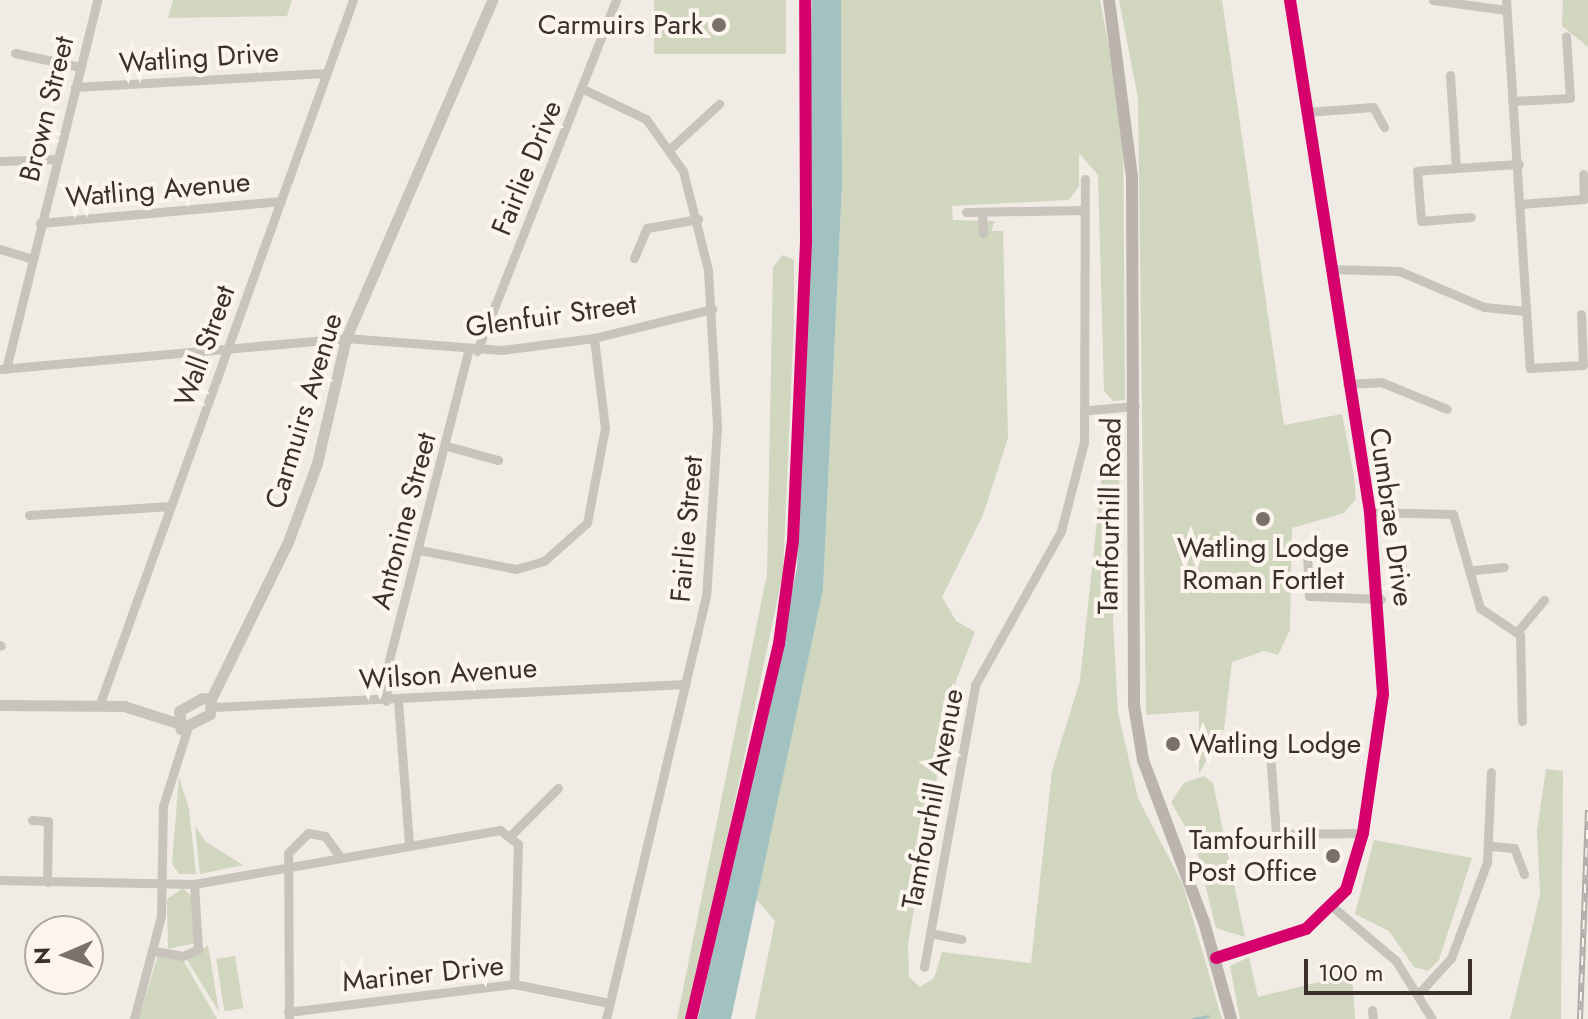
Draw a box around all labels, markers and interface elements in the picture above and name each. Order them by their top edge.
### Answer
place label: Carmuirs Park [538,8,703,42]
marker: Carmuirs Park [710,16,728,34]
street label: Brown Street [13,33,81,185]
street label: Watling Drive [118,36,280,80]
street label: Fairlie Drive [485,96,569,240]
street label: Watling Avenue [64,165,252,215]
street label: Wall Street [168,281,242,411]
street label: Glenfuir Street [463,287,639,345]
street label: Carmuirs Avenue [258,309,350,513]
street label: Tamfourhill Road [1091,417,1129,615]
street label: Cumbrae Drive [1362,426,1420,608]
street label: Antonine Street [364,429,444,613]
street label: Fairlie Street [664,454,710,604]
marker: Watling Lodge Roman Fortlet [1254,510,1272,528]
place label: Watling Lodge Roman Fortlet [1177,531,1349,597]
street label: Wilson Avenue [358,651,538,697]
street label: Tamfourhill Avenue [895,686,971,912]
place label: Watling Lodge [1189,727,1361,761]
marker: Watling Lodge [1164,735,1182,753]
place label: Tamfourhill Post Office [1188,823,1317,889]
marker: Tamfourhill Post Office [1324,847,1342,865]
north arrow [24,915,104,995]
scale bar [1308,943,1476,993]
text: N [26,946,58,965]
street label: Mariner Drive [340,949,506,999]
text: 100 m [1318,955,1384,990]

